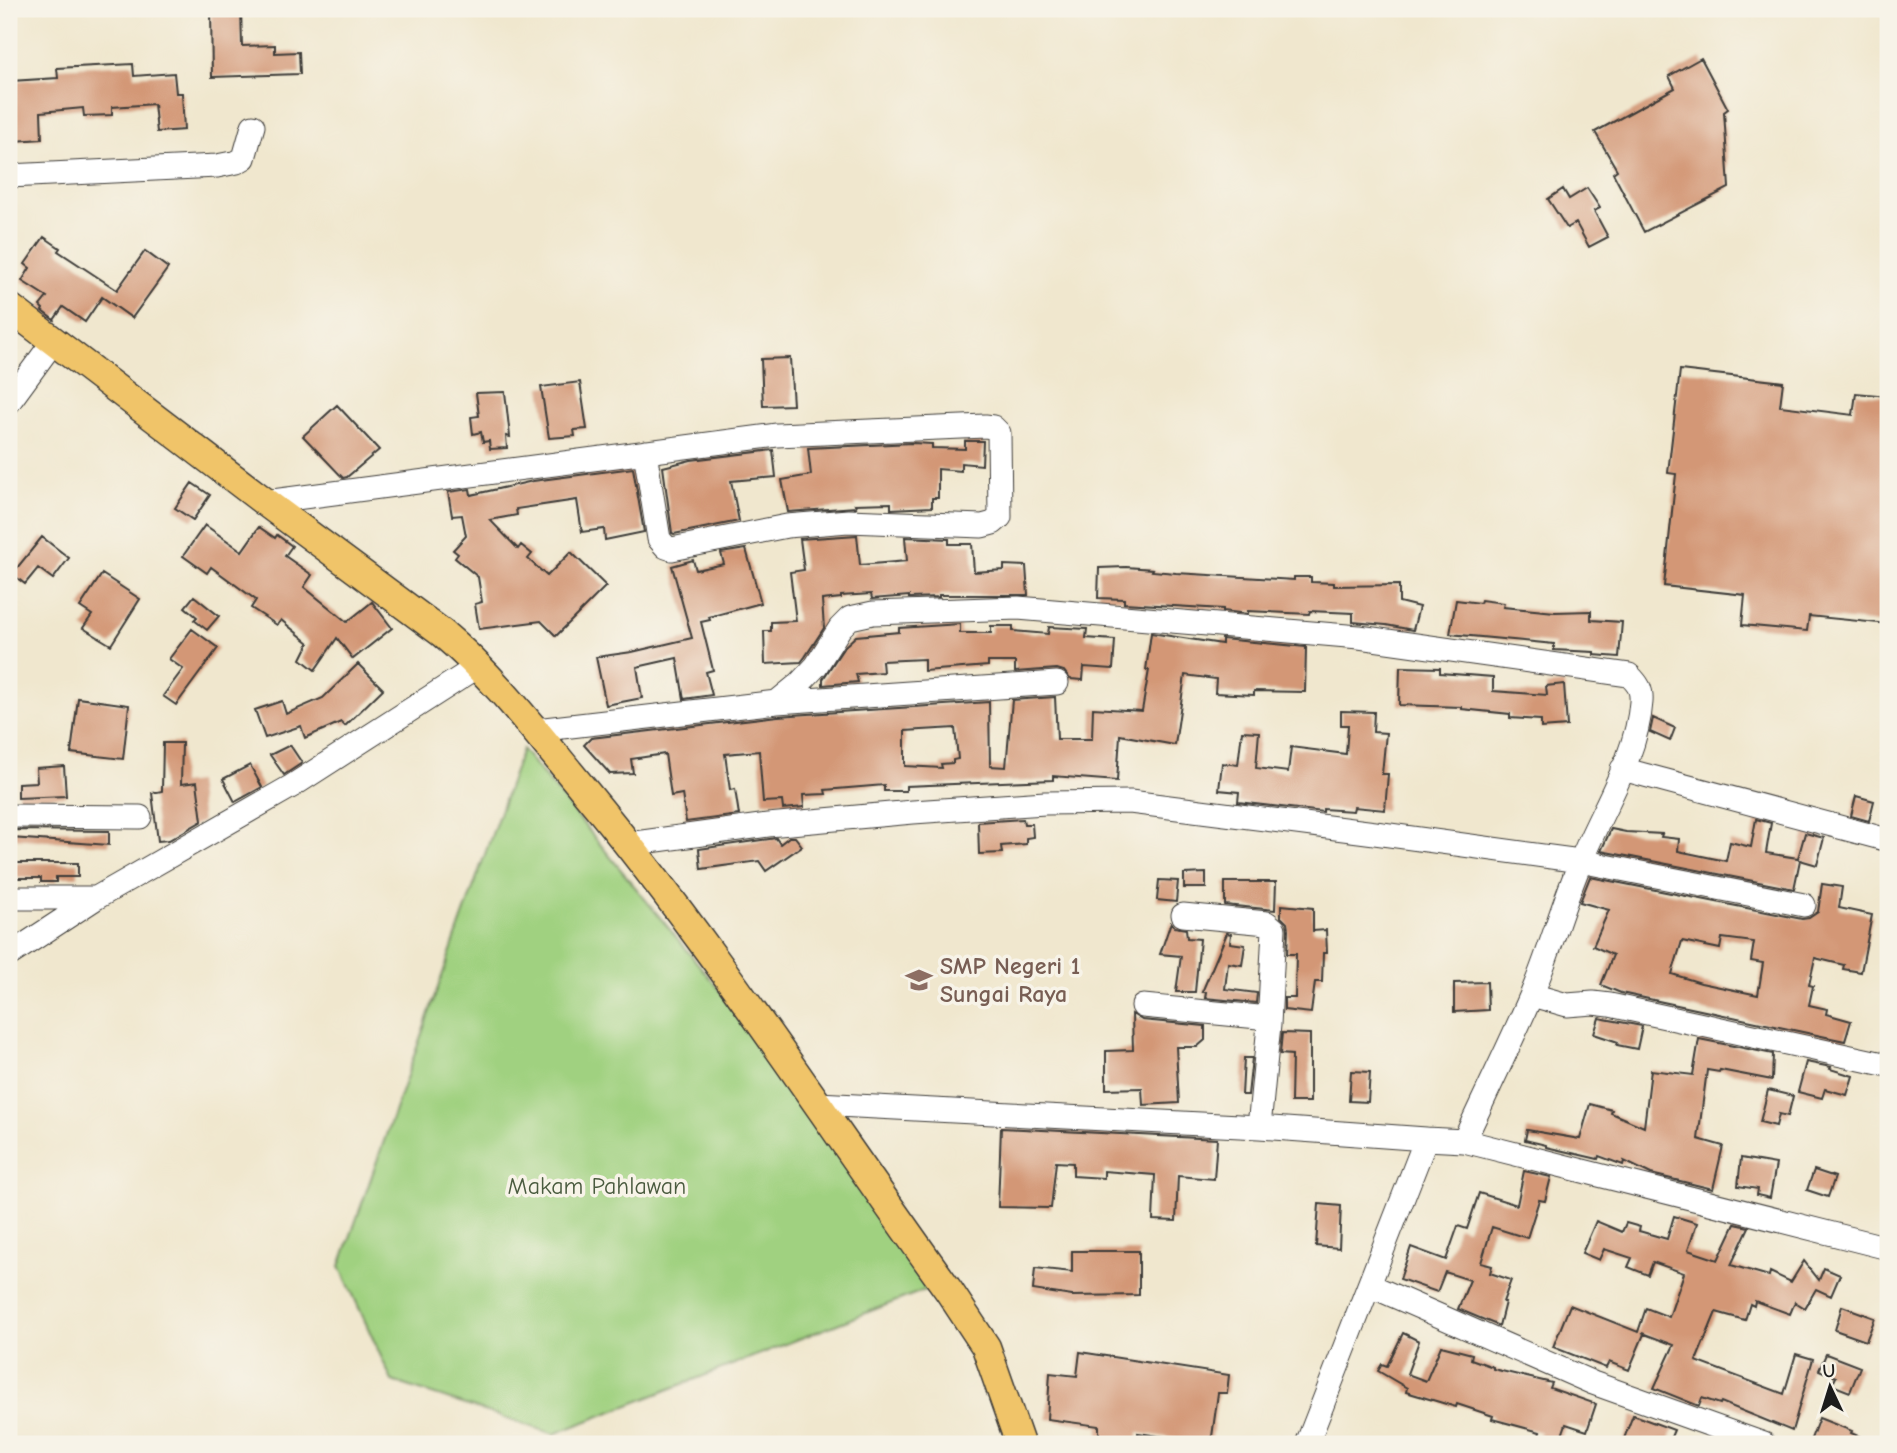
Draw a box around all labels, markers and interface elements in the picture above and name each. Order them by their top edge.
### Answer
place label: SMP Negeri 1 Sungai Raya [940,952,1080,1008]
school or university icon: SMP Negeri 1 Sungai Raya [904,965,934,995]
park label: Makam Pahlawan [508,1172,686,1200]
north arrow [1796,1352,1866,1422]
text: U [1822,1360,1836,1382]

